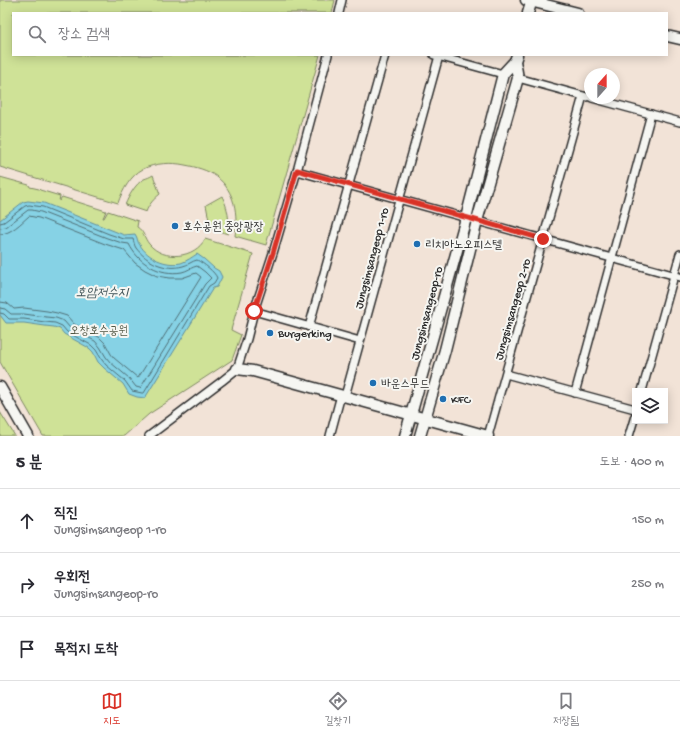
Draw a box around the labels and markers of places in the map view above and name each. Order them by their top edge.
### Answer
place label: 호수공원 중앙광장 [183,220,263,235]
marker: 호수공원 중앙광장 [170,221,180,231]
marker: 리치아노오피스텔 [412,239,422,249]
place label: 리치아노오피스텔 [425,239,503,253]
marker: Burgerking [265,328,275,338]
place label: Burgerking [277,328,332,342]
marker: 바운스무드 [368,378,378,388]
place label: 바운스무드 [381,378,429,392]
marker: KFC [438,394,448,404]
place label: KFC [451,394,472,408]

